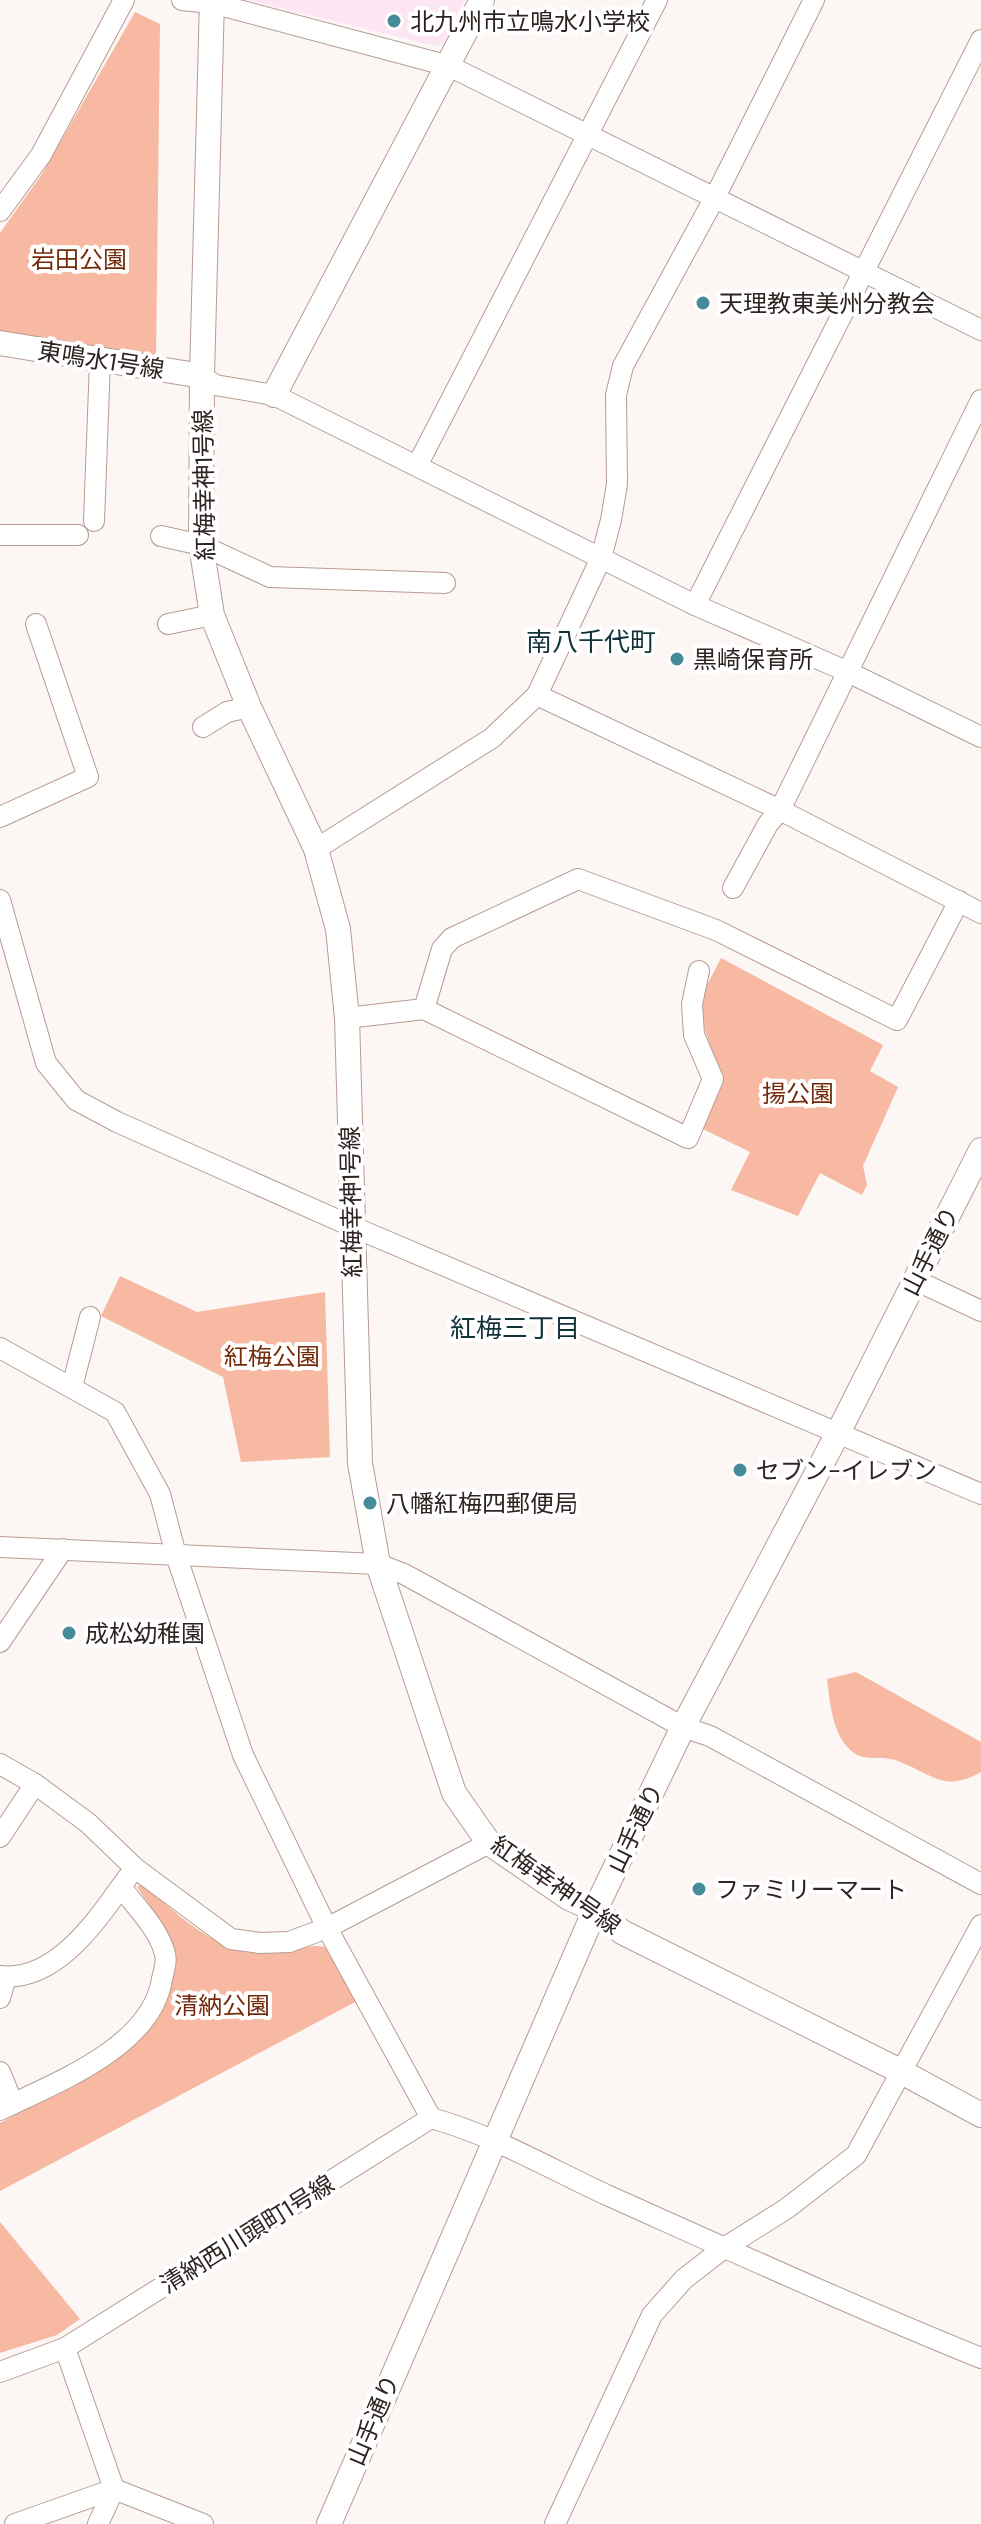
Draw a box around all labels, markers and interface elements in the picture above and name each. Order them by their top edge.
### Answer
place label: 北九州市立鳴水小学校 [410,6,650,37]
marker: 北九州市立鳴水小学校 [385,12,403,30]
park label: 岩田公園 [31,244,127,275]
place label: 天理教東美州分教会 [719,288,935,319]
marker: 天理教東美州分教会 [694,294,712,312]
street label: 東鳴水1号線 [36,335,166,385]
street label: 紅梅幸神1号線 [187,409,221,561]
district label: 南八千代町 [526,625,656,659]
place label: 黒崎保育所 [693,644,813,675]
marker: 黒崎保育所 [668,650,686,668]
park label: 揚公園 [762,1078,834,1109]
street label: 紅梅幸神1号線 [334,1126,368,1278]
street label: 山手通り [894,1201,966,1301]
district label: 紅梅三丁目 [450,1311,580,1345]
park label: 紅梅公園 [224,1341,320,1372]
place label: セブン-イレブン [756,1455,937,1486]
marker: セブン-イレブン [731,1461,749,1479]
place label: 八幡紅梅四郵便局 [386,1488,578,1519]
marker: 八幡紅梅四郵便局 [361,1494,379,1512]
place label: 成松幼稚園 [85,1618,205,1649]
marker: 成松幼稚園 [60,1624,78,1642]
street label: 山手通り [600,1778,670,1878]
street label: 紅梅幸神1号線 [485,1829,627,1941]
place label: ファミリーマート [715,1874,907,1905]
marker: ファミリーマート [690,1880,708,1898]
park label: 清納公園 [174,1990,270,2021]
street label: 清納西川頭町1号線 [154,2168,340,2300]
street label: 山手通り [340,2370,406,2470]

